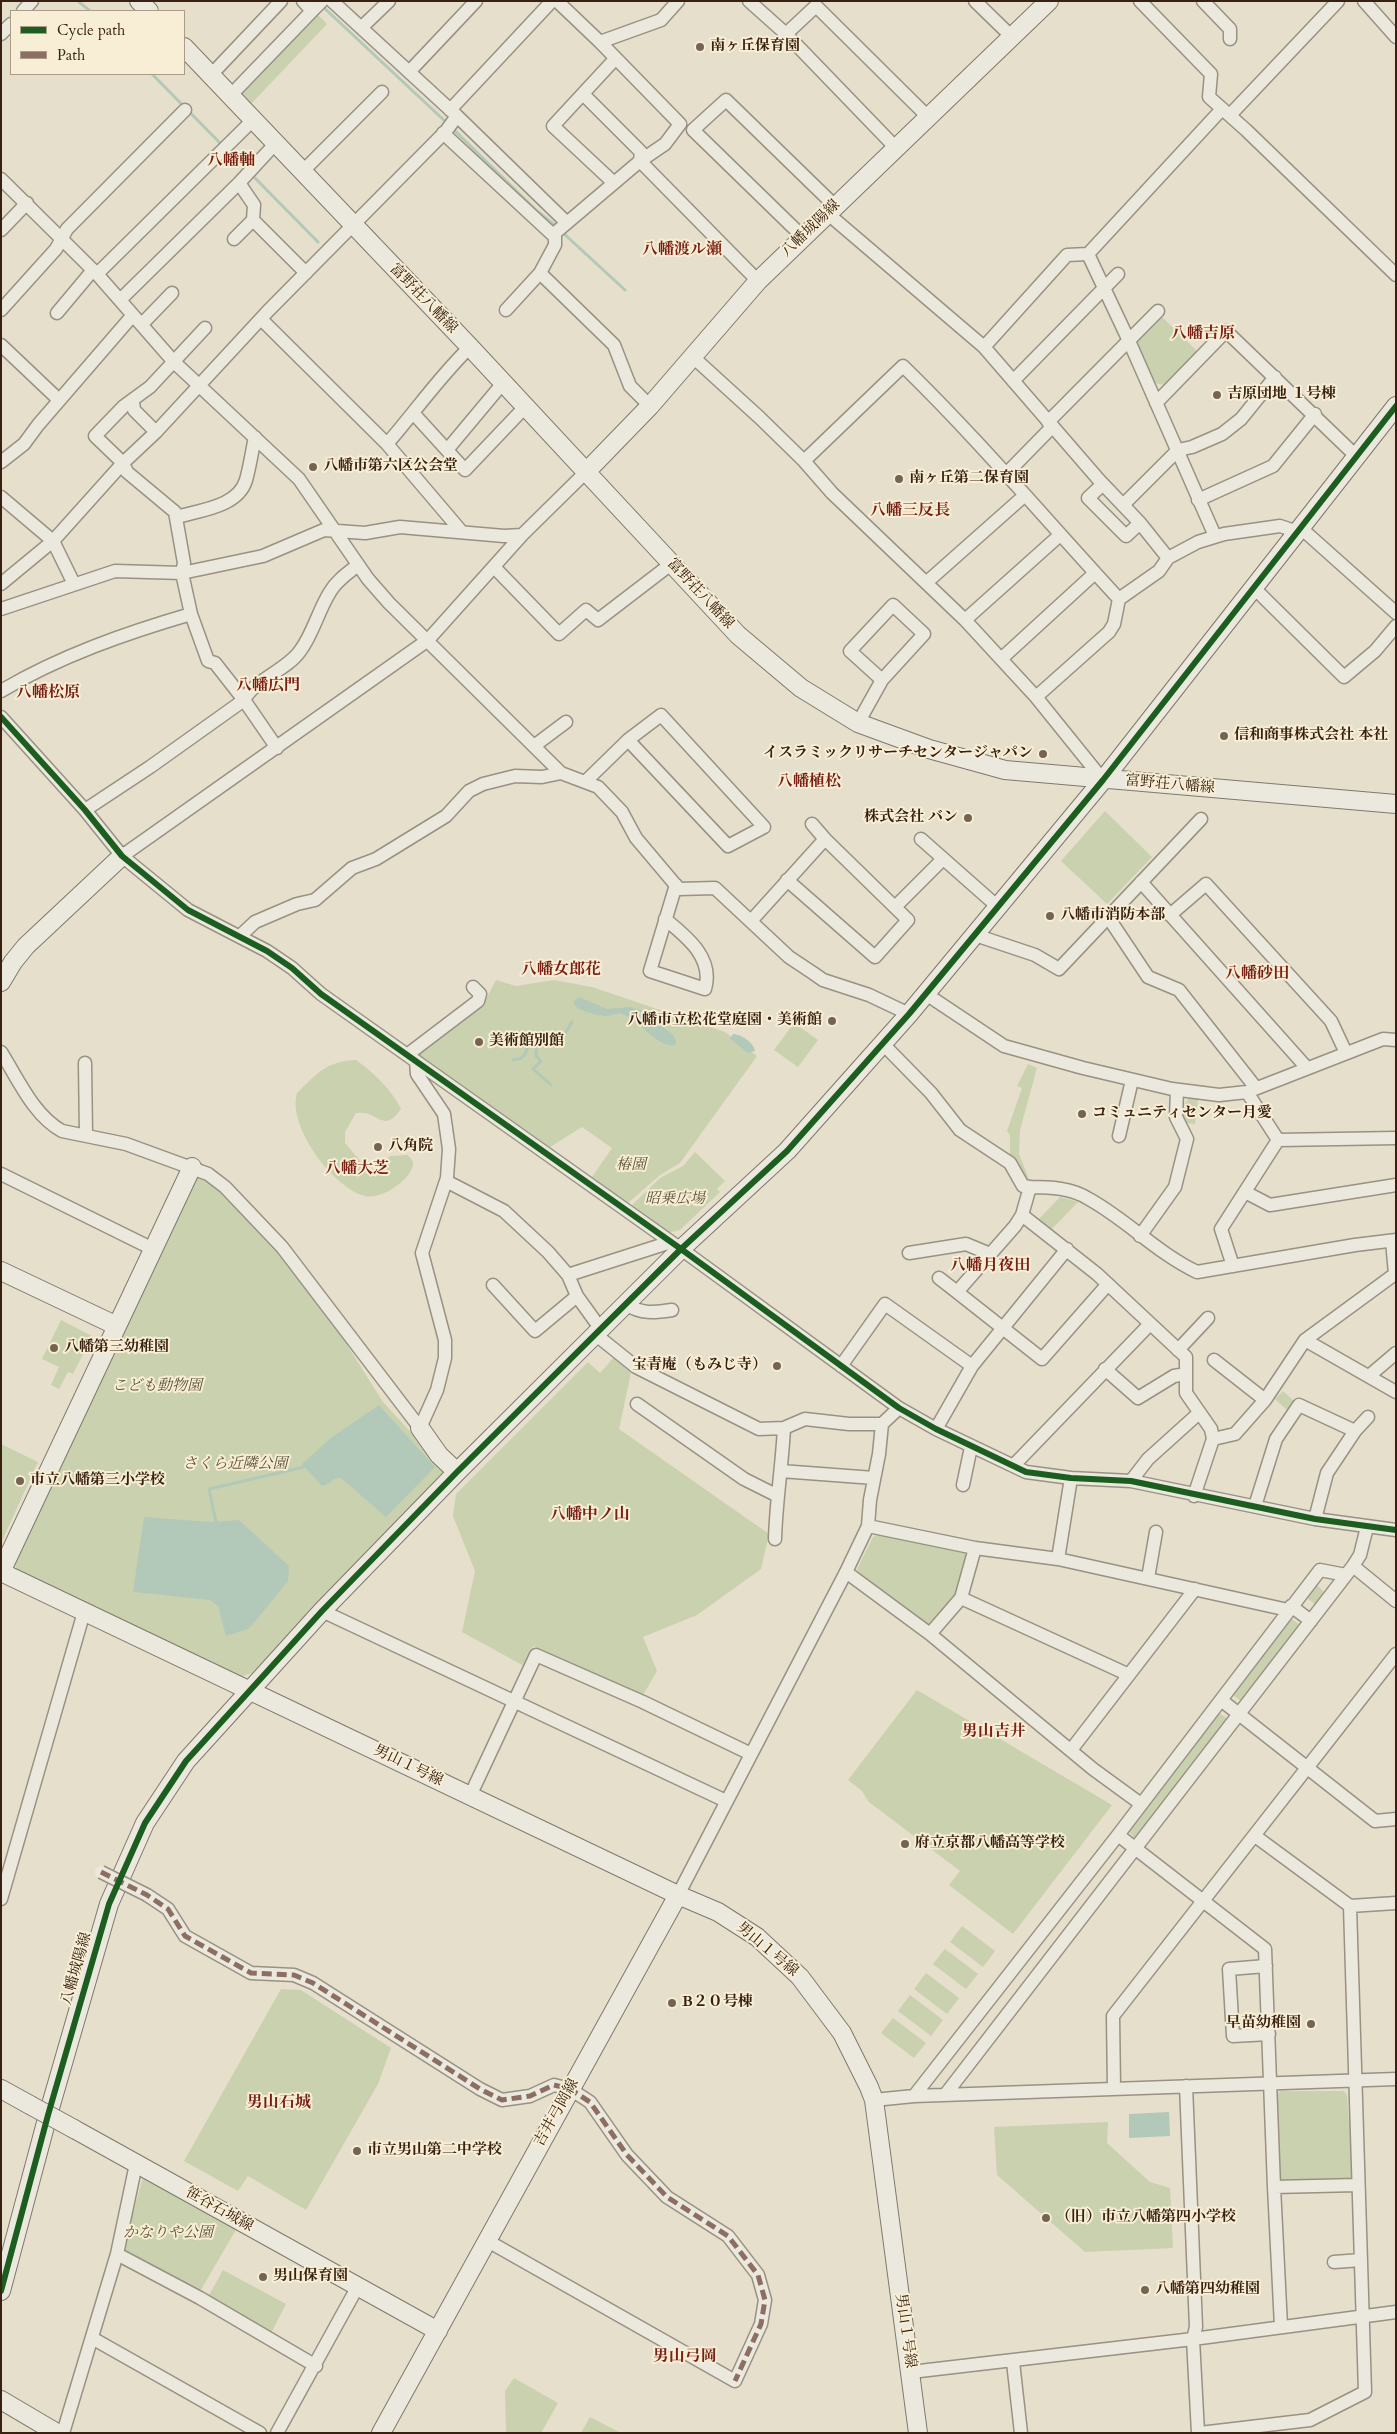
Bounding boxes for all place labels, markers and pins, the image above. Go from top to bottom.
place label: 南ヶ丘保育園 [710,38,800,56]
marker: 南ヶ丘保育園 [694,41,706,53]
place label: 吉原団地 １号棟 [1227,386,1336,404]
marker: 吉原団地 １号棟 [1211,389,1223,401]
place label: 八幡市第六区公会堂 [323,458,458,476]
marker: 八幡市第六区公会堂 [307,461,319,473]
place label: 南ヶ丘第二保育園 [909,470,1029,488]
marker: 南ヶ丘第二保育園 [893,473,905,485]
place label: 信和商事株式会社 本社 [1234,727,1388,745]
marker: 信和商事株式会社 本社 [1218,730,1230,742]
place label: イスラミックリサーチセンタージャパン [763,745,1033,763]
marker: イスラミックリサーチセンタージャパン [1037,748,1049,760]
place label: 株式会社 バン [864,809,958,827]
marker: 株式会社 バン [962,812,974,824]
place label: 八幡市消防本部 [1060,907,1165,925]
marker: 八幡市消防本部 [1044,910,1056,922]
place label: 八幡市立松花堂庭園・美術館 [627,1012,822,1030]
marker: 八幡市立松花堂庭園・美術館 [826,1015,838,1027]
place label: 美術館別館 [489,1033,564,1051]
marker: 美術館別館 [473,1036,485,1048]
place label: コミュニティセンター月愛 [1092,1105,1272,1123]
marker: コミュニティセンター月愛 [1076,1108,1088,1120]
place label: 八角院 [388,1138,433,1156]
marker: 八角院 [372,1141,384,1153]
place label: 八幡第三幼稚園 [64,1339,169,1357]
marker: 八幡第三幼稚園 [48,1342,60,1354]
place label: 宝青庵（もみじ寺） [632,1357,767,1375]
marker: 宝青庵（もみじ寺） [771,1360,783,1372]
place label: 市立八幡第三小学校 [30,1472,165,1490]
marker: 市立八幡第三小学校 [14,1475,26,1487]
place label: 府立京都八幡高等学校 [915,1835,1065,1853]
marker: 府立京都八幡高等学校 [899,1838,911,1850]
place label: B２０号棟 [682,1994,753,2012]
marker: B２０号棟 [666,1997,678,2009]
place label: 早苗幼稚園 [1226,2015,1301,2033]
marker: 早苗幼稚園 [1305,2018,1317,2030]
place label: 市立男山第二中学校 [367,2142,502,2160]
marker: 市立男山第二中学校 [351,2145,363,2157]
place label: （旧）市立八幡第四小学校 [1056,2209,1236,2227]
marker: （旧）市立八幡第四小学校 [1040,2212,1052,2224]
place label: 男山保育園 [273,2268,348,2286]
marker: 男山保育園 [257,2271,269,2283]
place label: 八幡第四幼稚園 [1155,2281,1260,2299]
marker: 八幡第四幼稚園 [1139,2284,1151,2296]

